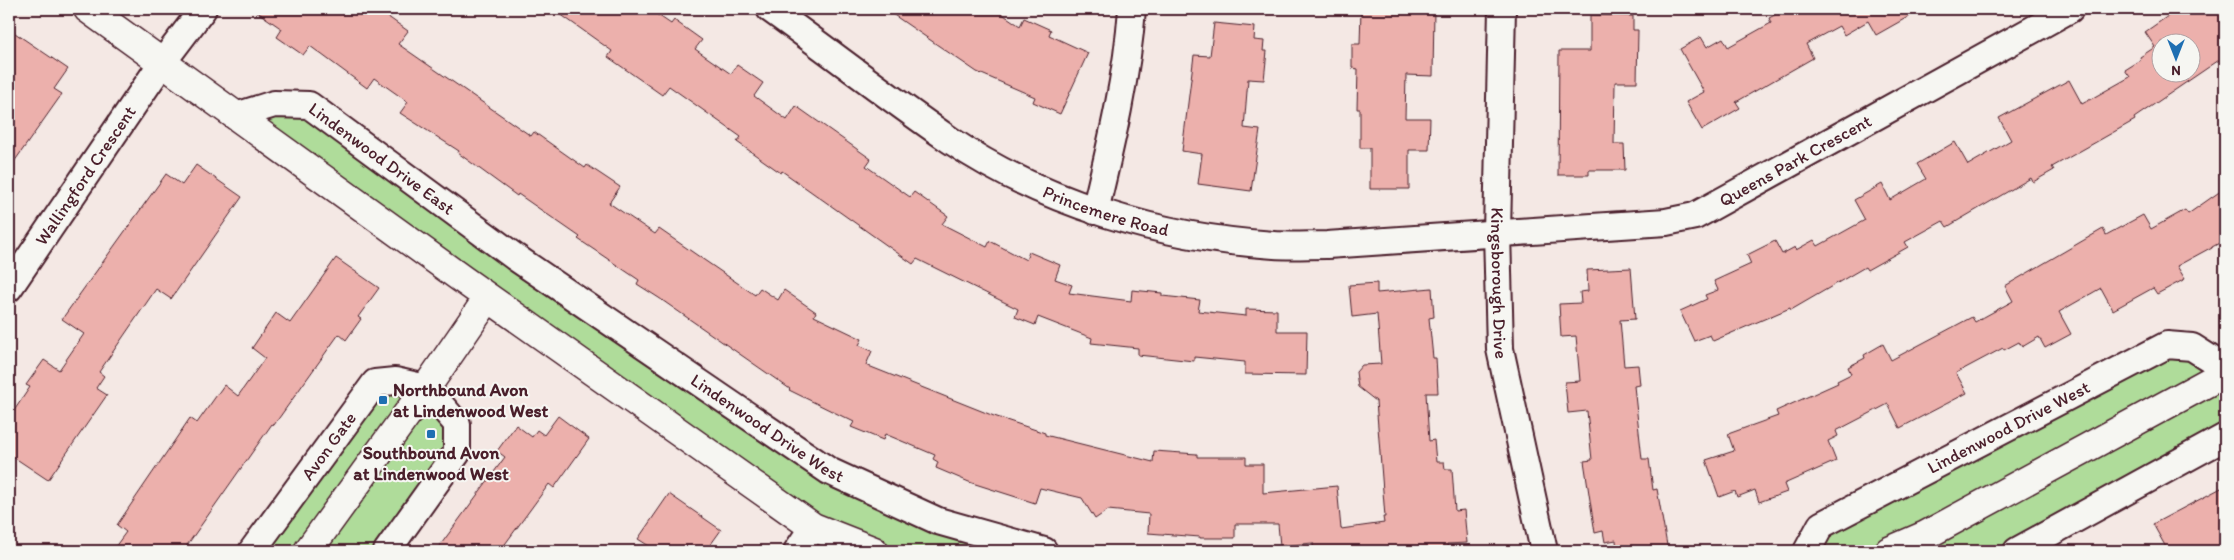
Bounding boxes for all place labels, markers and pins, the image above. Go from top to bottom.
place label: Northbound Avon at Lindenwood West [393,379,549,422]
marker: Northbound Avon at Lindenwood West [377,394,389,406]
marker: Southbound Avon at Lindenwood West [425,428,437,440]
place label: Southbound Avon at Lindenwood West [353,442,509,485]

